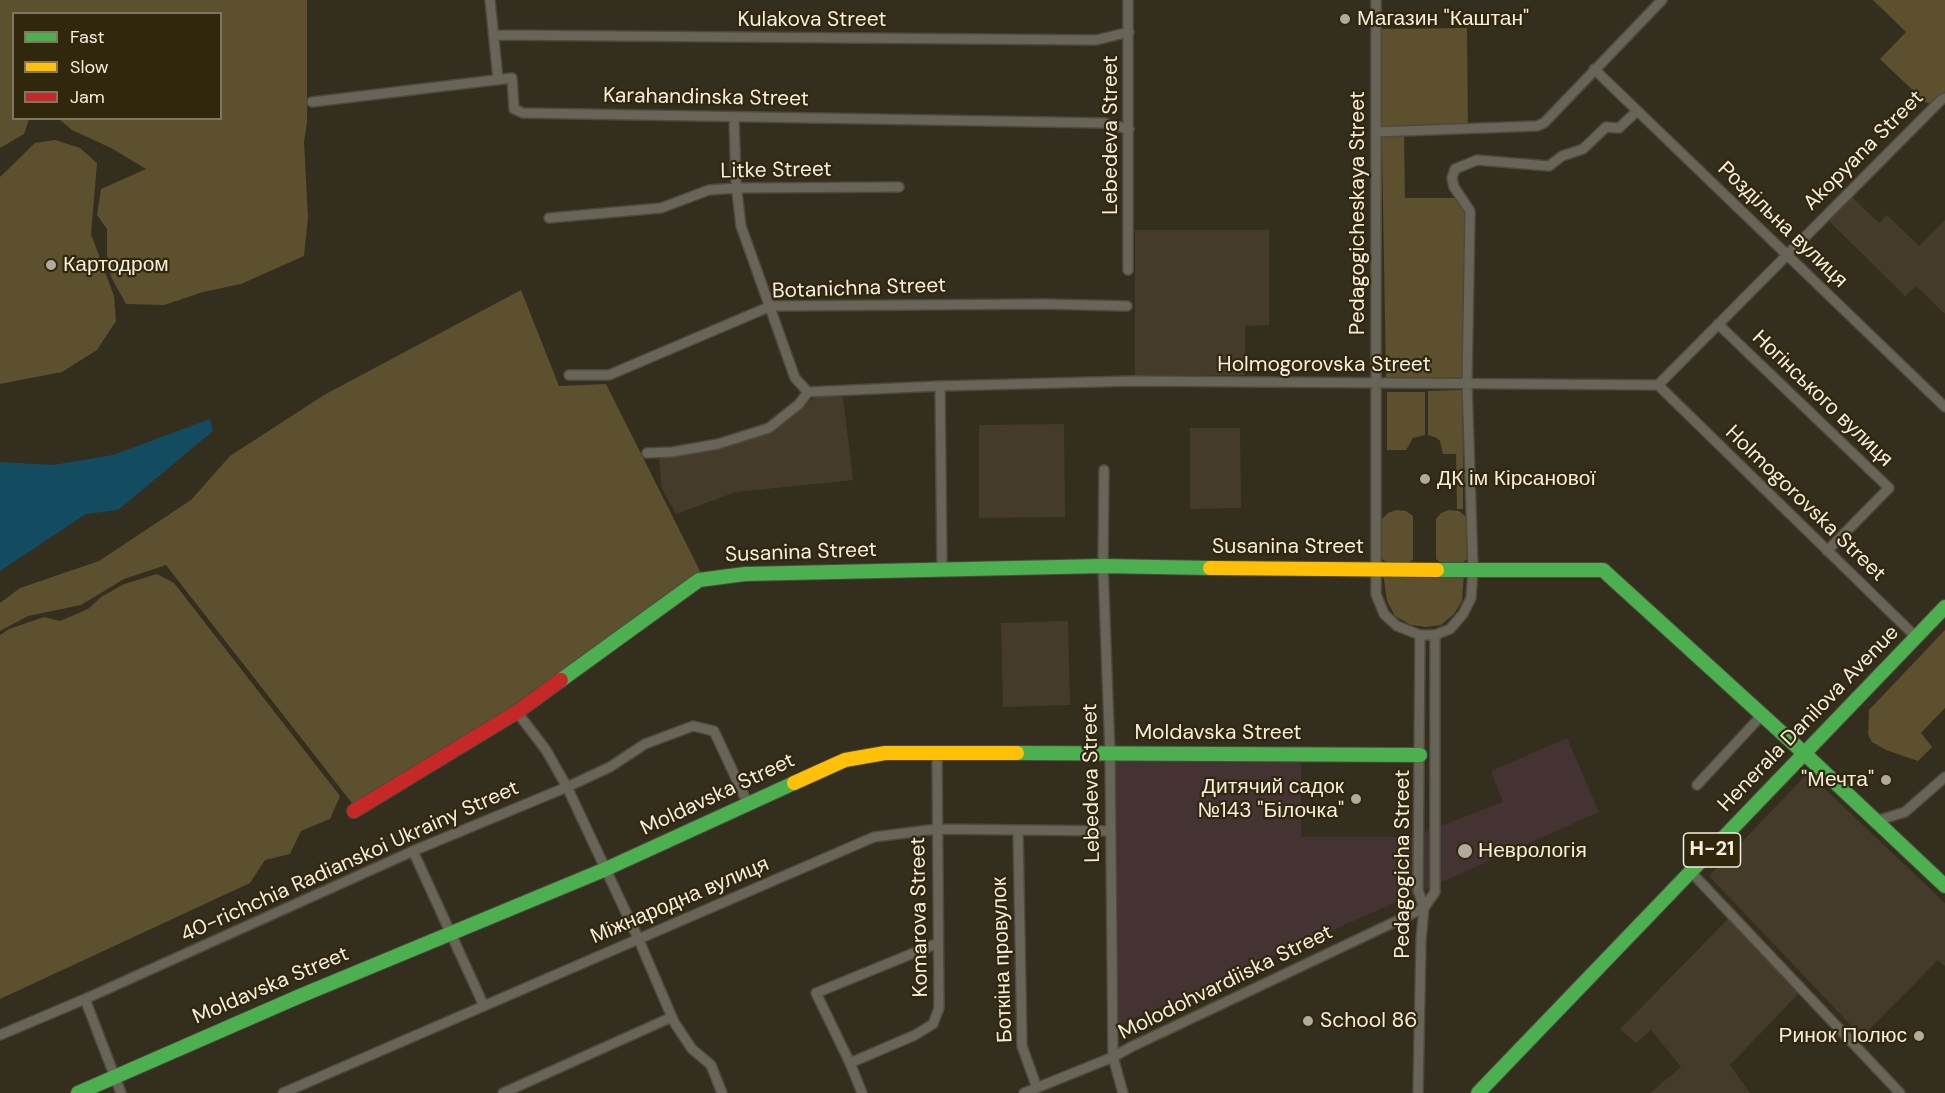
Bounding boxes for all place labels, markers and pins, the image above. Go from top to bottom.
place label: Магазин "Каштан" [1357,6,1529,32]
marker: Магазин "Каштан" [1338,12,1352,26]
place label: Картодром [63,252,169,278]
marker: Картодром [44,258,58,272]
place label: ДК ім Кірсанової [1437,466,1596,492]
marker: ДК ім Кірсанової [1418,472,1432,486]
place label: "Мечта" [1801,767,1874,793]
marker: "Мечта" [1879,773,1893,787]
place label: Дитячий садок №143 "Білочка" [1198,774,1344,824]
marker: Дитячий садок №143 "Білочка" [1349,792,1363,806]
place label: Неврологія [1478,838,1587,864]
marker: Неврологія [1456,842,1474,860]
place label: School 86 [1320,1008,1417,1034]
marker: School 86 [1301,1014,1315,1028]
place label: Ринок Полюс [1778,1023,1907,1049]
marker: Ринок Полюс [1912,1029,1926,1043]

